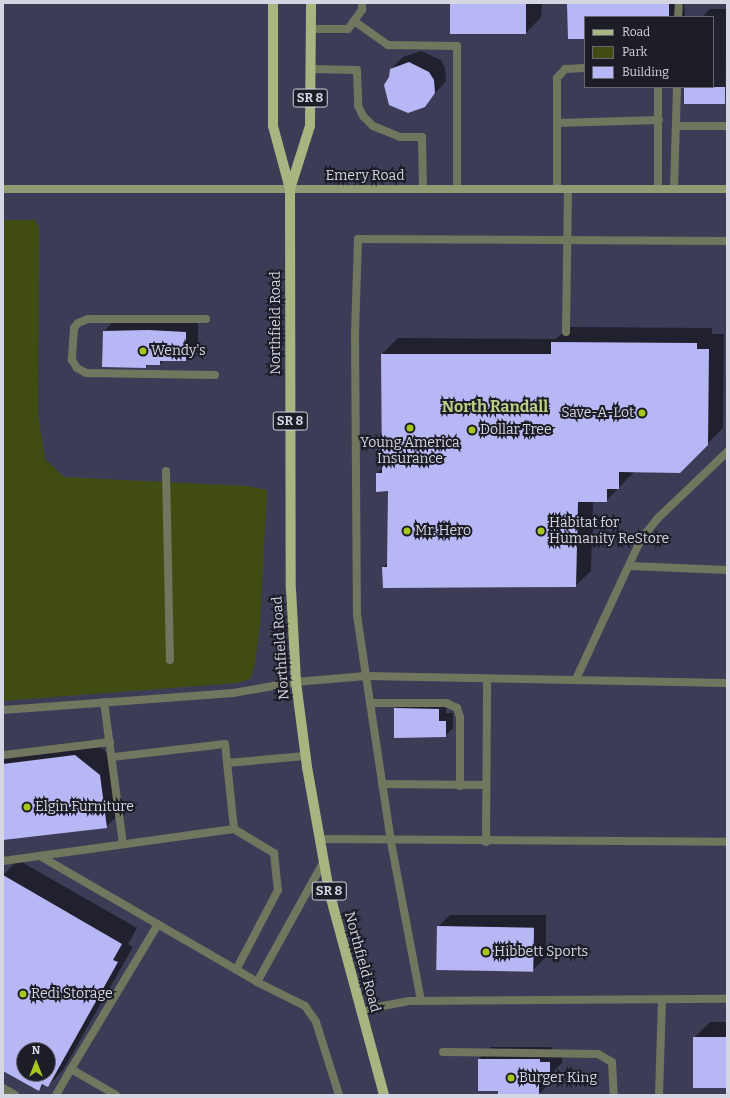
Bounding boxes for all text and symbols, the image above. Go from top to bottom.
legend [584,16,714,88]
text: Road [622,25,650,39]
text: Park [622,45,647,59]
text: Building [622,65,669,79]
road number: SR 8 [292,87,328,109]
street label: Emery Road [325,168,405,184]
street label: Northfield Road [268,271,284,375]
place label: Wendy's [151,343,206,359]
marker: Wendy's [138,346,148,356]
district label: North Randall [442,397,548,417]
place label: Save-A-Lot [561,405,634,421]
marker: Save-A-Lot [637,408,647,418]
road number: SR 8 [272,410,308,432]
place label: Dollar Tree [480,422,552,438]
marker: Young America Insurance [405,423,415,433]
marker: Dollar Tree [467,425,477,435]
place label: Young America Insurance [360,435,460,468]
place label: Habitat for Humanity ReStore [549,515,669,548]
place label: Mr. Hero [415,523,471,539]
marker: Mr. Hero [402,526,412,536]
marker: Habitat for Humanity ReStore [536,526,546,536]
street label: Northfield Road [269,596,293,700]
place label: Elgin Furniture [35,799,134,815]
marker: Elgin Furniture [22,802,32,812]
road number: SR 8 [311,880,347,902]
street label: Northfield Road [340,910,384,1014]
place label: Hibbett Sports [494,944,588,960]
marker: Hibbett Sports [481,947,491,957]
place label: Redi Storage [31,986,113,1002]
marker: Redi Storage [18,989,28,999]
north arrow [16,1042,56,1082]
text: N [32,1044,40,1057]
place label: Burger King [519,1070,597,1086]
marker: Burger King [506,1073,516,1083]

